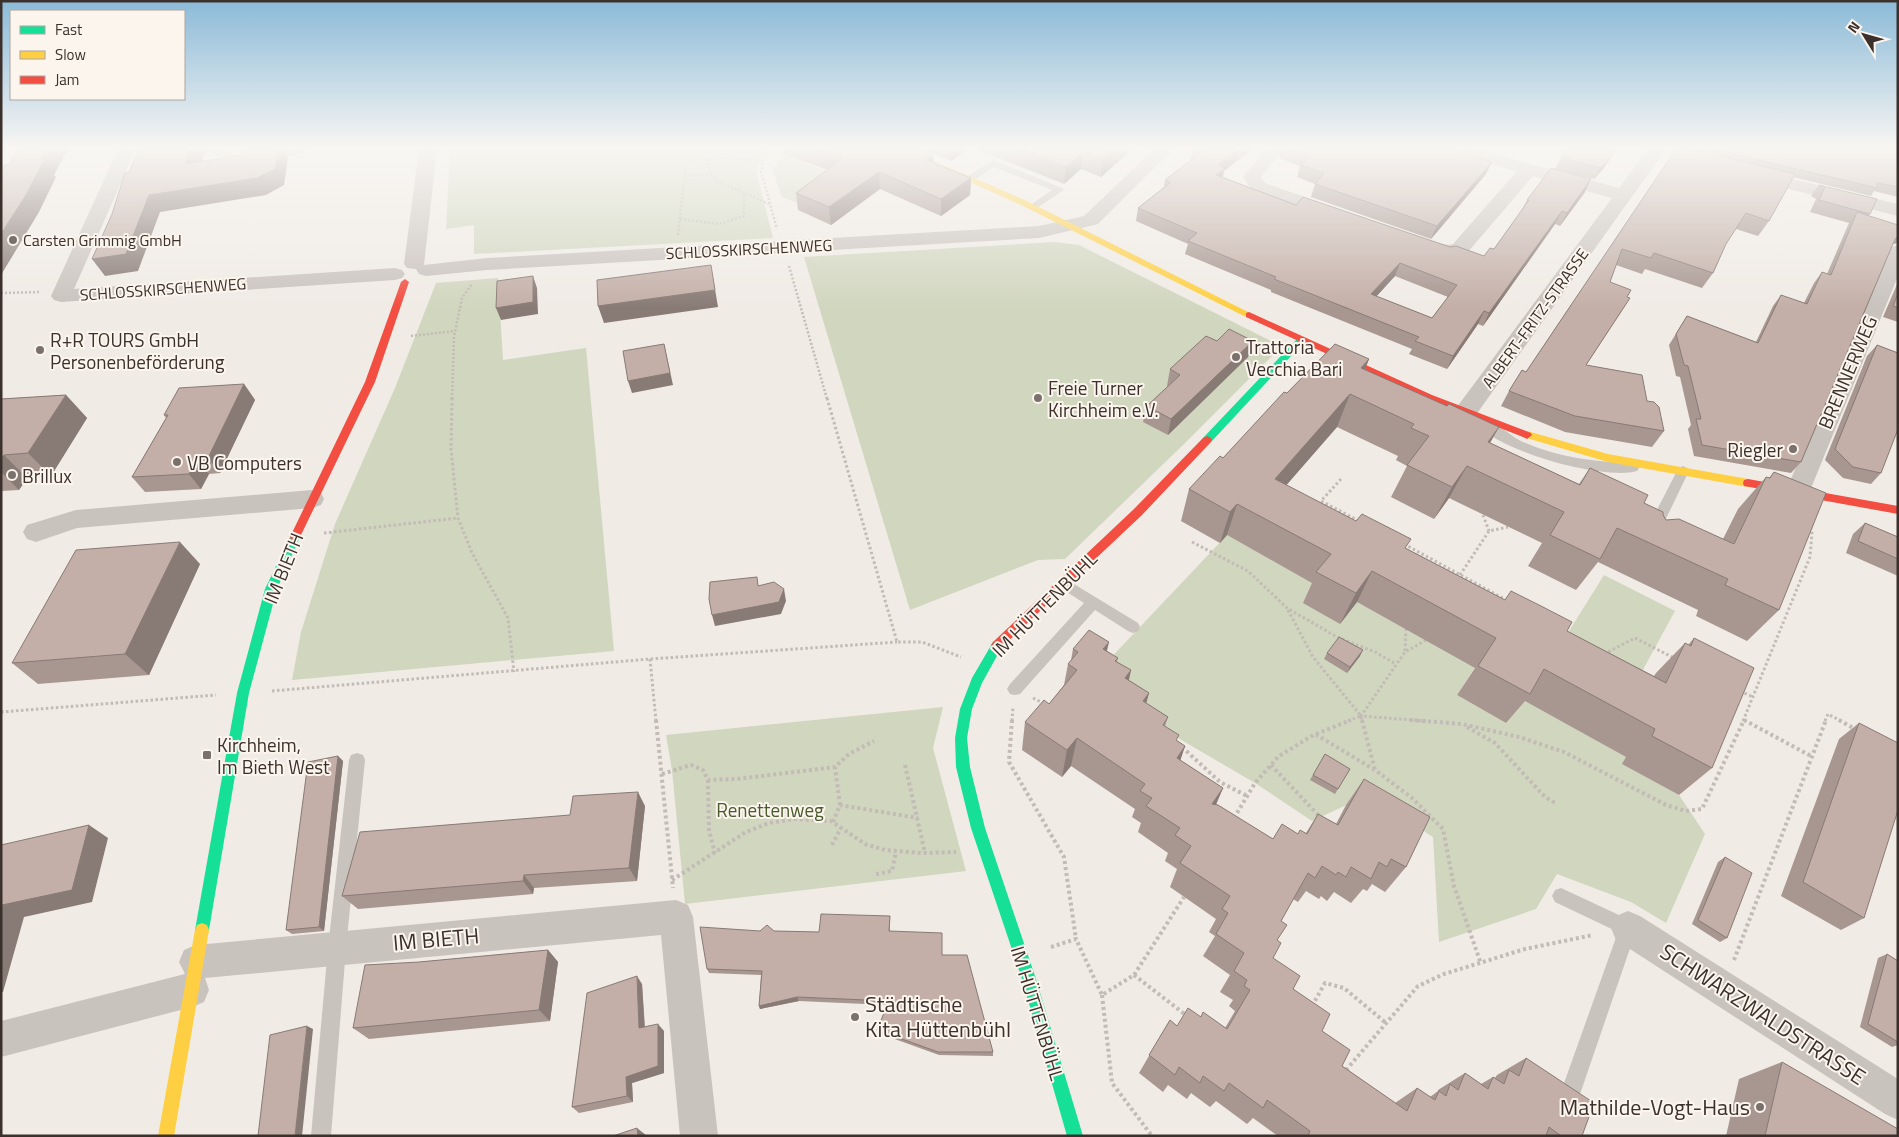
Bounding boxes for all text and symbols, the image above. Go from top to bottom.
legend [10,10,185,100]
north arrow [1839,10,1889,60]
text: N [1842,17,1865,37]
text: Fast [55,18,83,41]
text: Slow [55,43,86,66]
text: Jam [55,68,79,91]
place label: Carsten Grimmig GmbH [23,228,182,252]
street label: SCHLOSSKIRSCHENWEG [665,233,833,265]
marker: Carsten Grimmig GmbH [7,234,19,246]
street label: ALBERT-FRITZ-STRASSE [1476,243,1594,393]
street label: SCHLOSSKIRSCHENWEG [79,271,247,307]
street label: BRENNERWEG [1810,311,1884,433]
place label: R+R TOURS GmbH Personenbeförderung [50,325,225,376]
place label: Trattoria Vecchia Bari [1246,332,1343,383]
marker: R+R TOURS GmbH Personenbeförderung [34,344,46,356]
marker: Trattoria Vecchia Bari [1230,351,1242,363]
place label: Freie Turner Kirchheim e.V. [1048,373,1159,424]
marker: Freie Turner Kirchheim e.V. [1032,392,1044,404]
place label: Riegler [1727,435,1783,464]
marker: Riegler [1787,443,1799,455]
place label: VB Computers [187,448,302,477]
marker: VB Computers [171,456,183,468]
place label: Brillux [22,461,72,490]
marker: Brillux [6,469,18,481]
street label: IM BIETH [256,528,310,608]
street label: IM HÜTTENBÜHL [985,545,1103,663]
place label: Kirchheim, Im Bieth West [217,730,330,781]
marker: Kirchheim, Im Bieth West [201,749,213,761]
park label: Renettenweg [716,795,824,824]
street label: IM BIETH [392,918,480,960]
street label: SCHWARZWALDSTRASSE [1654,935,1872,1093]
street label: IM HÜTTENBÜHL [1004,942,1072,1084]
place label: Städtische Kita Hüttenbühl [865,987,1011,1046]
marker: Städtische Kita Hüttenbühl [849,1011,861,1023]
place label: Mathilde-Vogt-Haus [1560,1090,1750,1124]
marker: Mathilde-Vogt-Haus [1754,1101,1766,1113]

